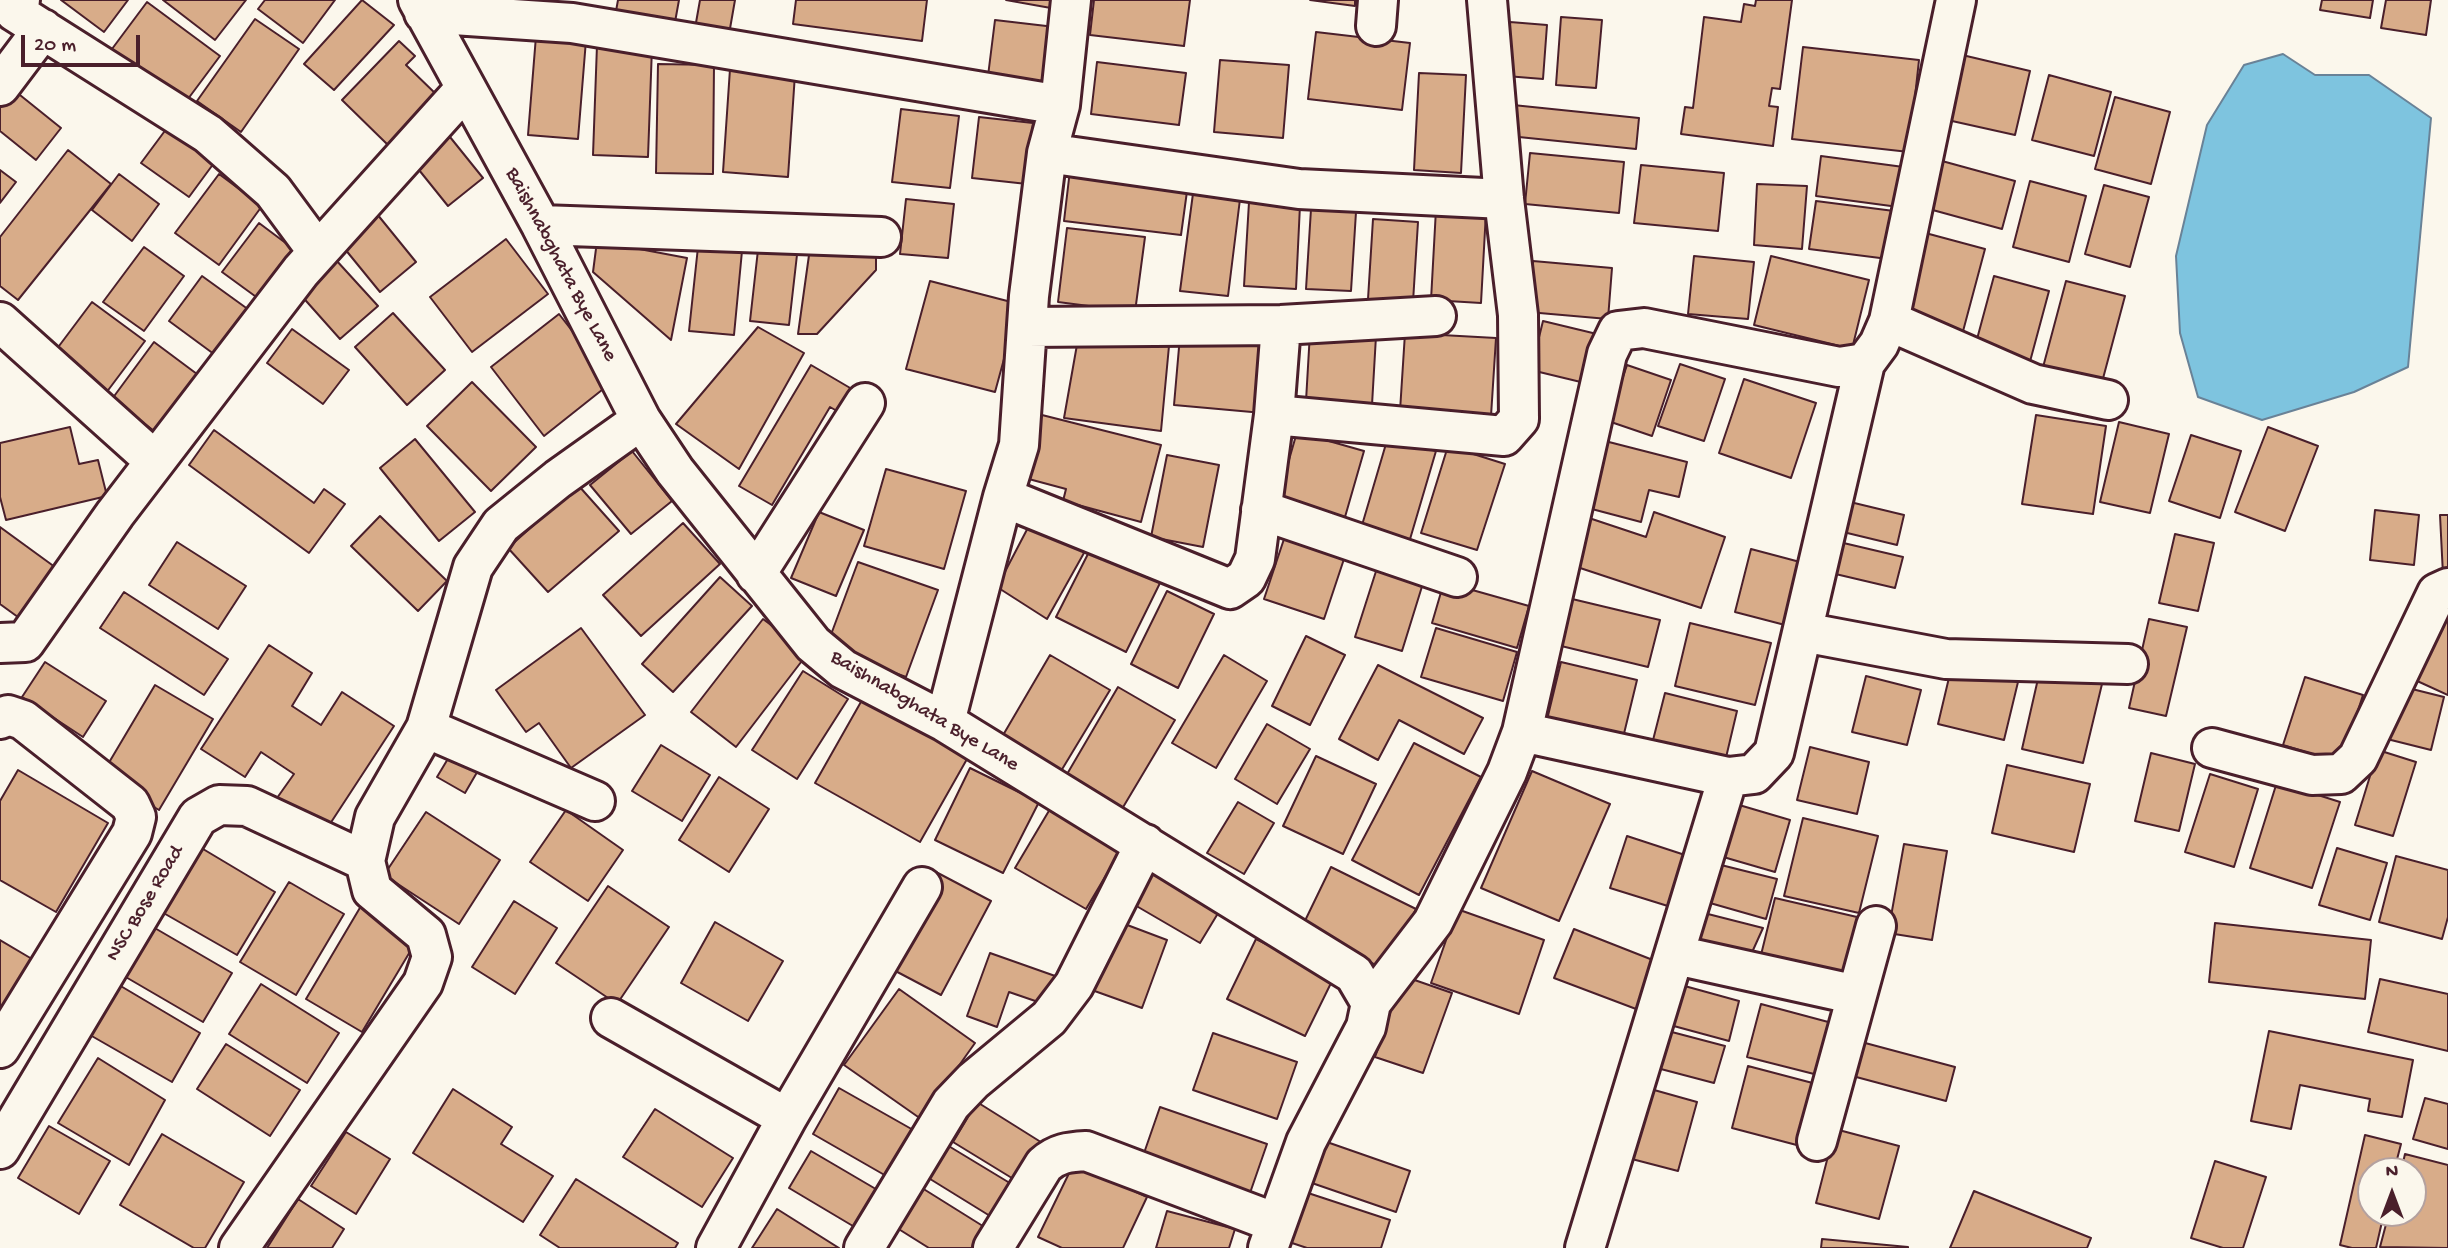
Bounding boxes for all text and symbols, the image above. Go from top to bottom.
scale bar [24,21,144,65]
text: 20 m [34,34,76,59]
street label: Baishnabghata Bye Lane [498,164,622,366]
street label: Baishnabghata Bye Lane [825,646,1023,778]
street label: NSC Bose Road [102,841,190,967]
north arrow [2357,1157,2427,1227]
text: N [2386,1161,2398,1184]

